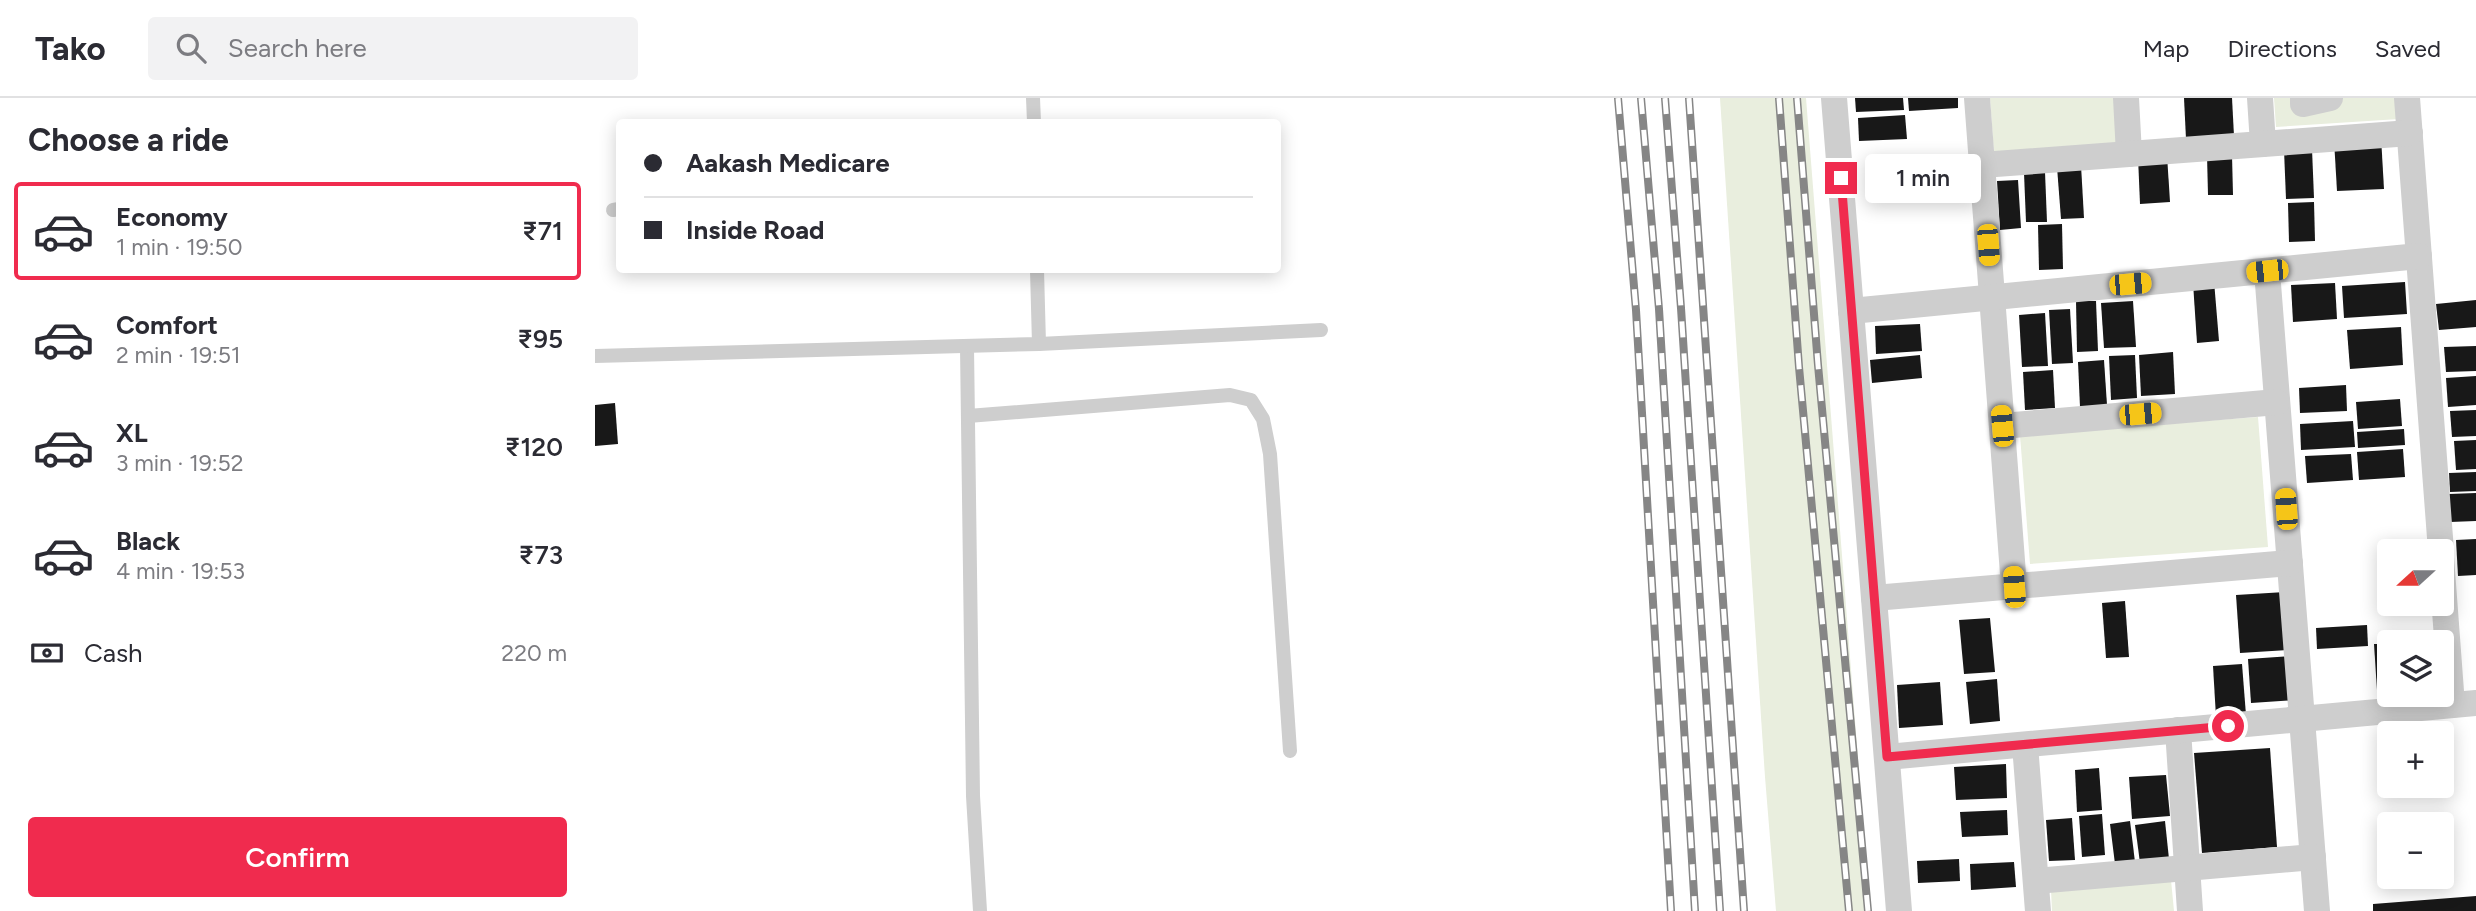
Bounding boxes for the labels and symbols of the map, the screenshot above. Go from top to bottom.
callout: 1 min [1865,154,1981,202]
route end [1825,162,1857,194]
car [1977,223,2000,267]
car [2246,258,2289,284]
car [2109,272,2152,296]
car [2119,402,2162,426]
car [1990,404,2015,448]
car [2275,487,2298,531]
north arrow [2377,539,2453,616]
car [2003,565,2026,609]
route start [2212,710,2244,742]

